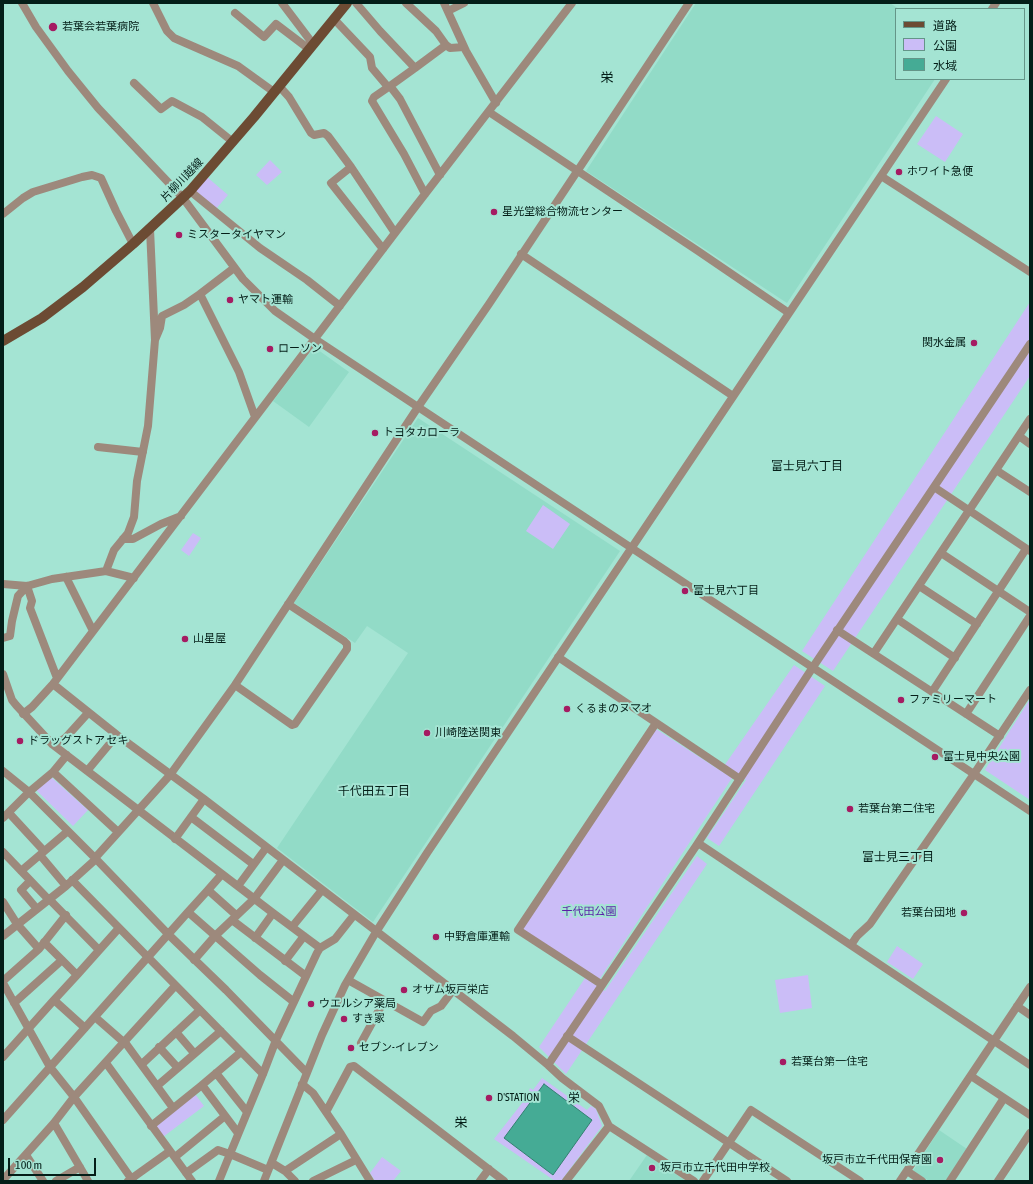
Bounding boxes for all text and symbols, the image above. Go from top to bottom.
legend [895,8,1025,80]
text: 道路 [933,19,957,33]
place label: 若葉会若葉病院 [62,20,139,34]
marker: 若葉会若葉病院 [47,21,59,33]
text: 公園 [933,39,957,53]
text: 水域 [933,59,957,73]
district label: 栄 [601,70,613,86]
street label: 片柳川越線 [158,156,206,204]
place label: ホワイト急便 [907,165,973,179]
marker: ホワイト急便 [894,167,904,177]
place label: 星光堂総合物流センター [502,205,623,219]
marker: 星光堂総合物流センター [489,207,499,217]
place label: ミスタータイヤマン [187,228,286,242]
marker: ミスタータイヤマン [174,230,184,240]
place label: ヤマト運輸 [238,293,293,307]
marker: ヤマト運輸 [225,295,235,305]
place label: 関水金属 [922,336,966,350]
marker: 関水金属 [969,338,979,348]
place label: ローソン [278,342,322,356]
marker: ローソン [265,344,275,354]
place label: トヨタカローラ [383,426,460,440]
marker: トヨタカローラ [370,428,380,438]
district label: 富士見六丁目 [771,459,843,473]
place label: 富士見六丁目 [693,584,759,598]
marker: 富士見六丁目 [680,586,690,596]
place label: 山星屋 [193,632,226,646]
marker: 山星屋 [180,634,190,644]
place label: ファミリーマート [909,693,997,707]
marker: ファミリーマート [896,695,906,705]
place label: くるまのヌマオ [575,702,652,716]
marker: くるまのヌマオ [562,704,572,714]
place label: 川崎陸送関東 [435,726,501,740]
marker: 川崎陸送関東 [422,728,432,738]
place label: ドラッグストア セキ [28,734,129,748]
marker: ドラッグストア セキ [15,736,25,746]
place label: 富士見中央公園 [943,750,1020,764]
marker: 富士見中央公園 [930,752,940,762]
district label: 千代田五丁目 [338,784,410,798]
place label: 若葉台第二住宅 [858,802,935,816]
marker: 若葉台第二住宅 [845,804,855,814]
district label: 富士見三丁目 [862,850,934,864]
park label: 千代田公園 [562,905,616,919]
place label: 若葉台団地 [901,906,956,920]
marker: 若葉台団地 [959,908,969,918]
place label: 中野倉庫運輸 [444,930,510,944]
marker: 中野倉庫運輸 [431,932,441,942]
place label: オザム坂戸栄店 [412,983,489,997]
marker: オザム坂戸栄店 [399,985,409,995]
place label: ウエルシア薬局 [319,997,396,1011]
marker: ウエルシア薬局 [306,999,316,1009]
place label: すき家 [352,1012,385,1026]
marker: すき家 [339,1014,349,1024]
place label: セブン-イレブン [359,1041,439,1055]
marker: セブン-イレブン [346,1043,356,1053]
place label: 若葉台第一住宅 [791,1055,868,1069]
marker: 若葉台第一住宅 [778,1057,788,1067]
place label: D'STATION [497,1091,539,1105]
district label: 栄 [568,1091,580,1105]
marker: D'STATION [484,1093,494,1103]
district label: 栄 [455,1115,467,1131]
scale bar [10,1150,98,1176]
place label: 坂戸市立千代田保育園 [822,1153,932,1167]
marker: 坂戸市立千代田保育園 [935,1155,945,1165]
text: 100 m [15,1158,42,1172]
place label: 坂戸市立千代田中学校 [660,1161,770,1175]
marker: 坂戸市立千代田中学校 [647,1163,657,1173]

